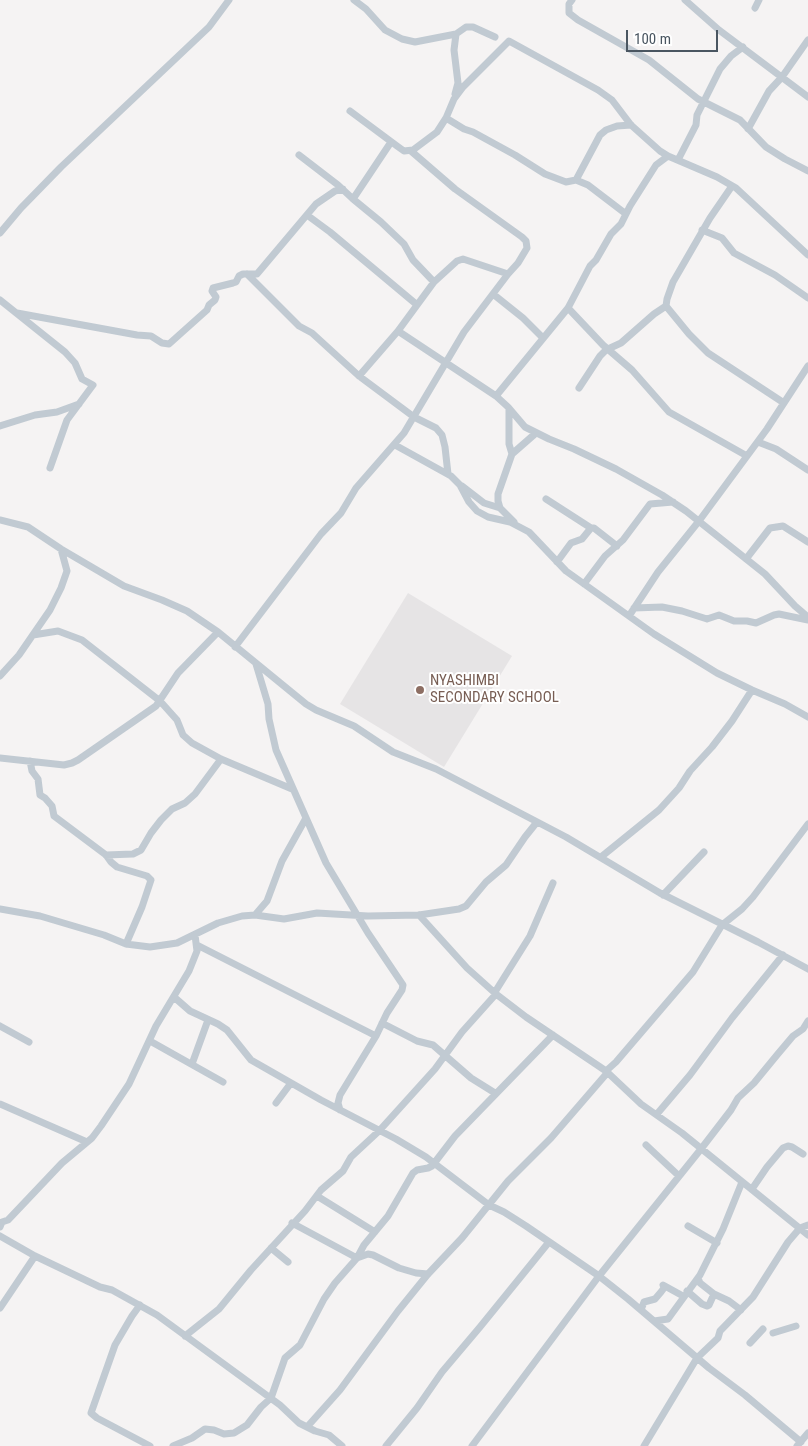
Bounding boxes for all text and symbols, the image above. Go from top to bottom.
scale bar [628,20,720,52]
text: 100 m [634,30,671,48]
place label: NYASHIMBI SECONDARY SCHOOL [430,672,559,707]
marker: NYASHIMBI SECONDARY SCHOOL [414,684,426,696]

